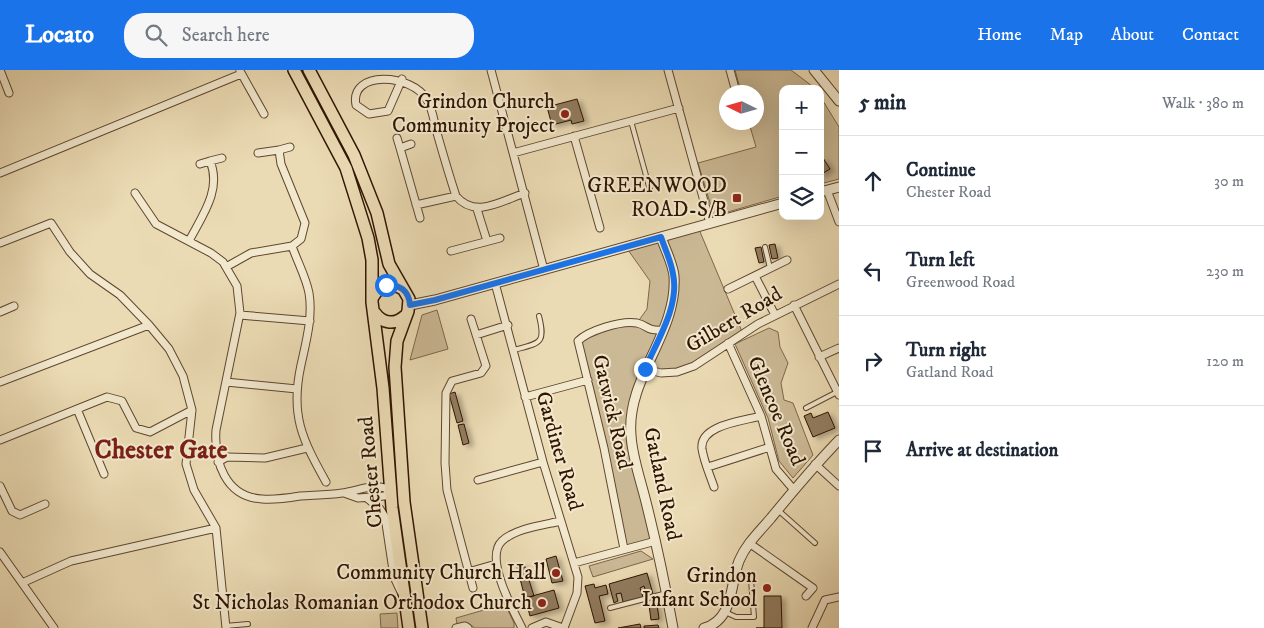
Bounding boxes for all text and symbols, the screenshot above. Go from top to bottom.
search box [124,13,474,58]
text: Locato [25,20,94,50]
icon: search [142,21,170,49]
text: Search here [182,24,270,47]
text: Home [977,24,1022,46]
text: Map [1050,24,1083,46]
text: About [1111,24,1154,46]
text: Contact [1182,24,1239,46]
north arrow [719,85,764,130]
map controls [779,85,824,220]
button: + [779,85,824,130]
place label: Grindon Church Community Project [392,89,555,139]
text: 5 min [859,90,906,116]
text: Walk · 380 m [1162,93,1244,113]
marker: Grindon Church Community Project [559,108,571,120]
button: − [779,130,824,175]
text: Continue [906,159,976,182]
icon: ahead [859,167,887,195]
text: 30 m [1214,171,1244,191]
place label: GREENWOOD ROAD-S/B [587,173,727,223]
button: layers [779,175,824,220]
text: Chester Road [906,182,991,202]
marker: GREENWOOD ROAD-S/B [731,192,743,204]
text: Turn left [906,249,975,272]
icon: left [859,257,887,285]
text: 230 m [1206,261,1244,281]
text: Greenwood Road [906,272,1015,292]
route start [375,274,398,297]
street label: Gilbert Road [681,281,787,359]
text: Turn right [906,339,986,362]
icon: right [859,347,887,375]
text: 120 m [1206,351,1244,371]
street label: Gatwick Road [586,352,638,472]
street label: Glencoe Road [741,352,811,470]
route end [634,358,657,381]
text: Gatland Road [906,362,994,382]
street label: Gardiner Road [530,388,589,514]
street label: Chester Road [353,415,389,529]
street label: Gatland Road [637,425,687,543]
district label: Chester Gate [95,434,228,467]
icon: arrive [859,437,887,465]
text: Arrive at destination [906,439,1058,462]
place label: Community Church Hall [336,560,547,586]
place label: Grindon Infant School [642,563,758,613]
marker: Community Church Hall [550,567,562,579]
marker: Grindon Infant School [761,582,773,594]
place label: St Nicholas Romanian Orthodox Church [192,590,532,616]
marker: St Nicholas Romanian Orthodox Church [536,597,548,609]

